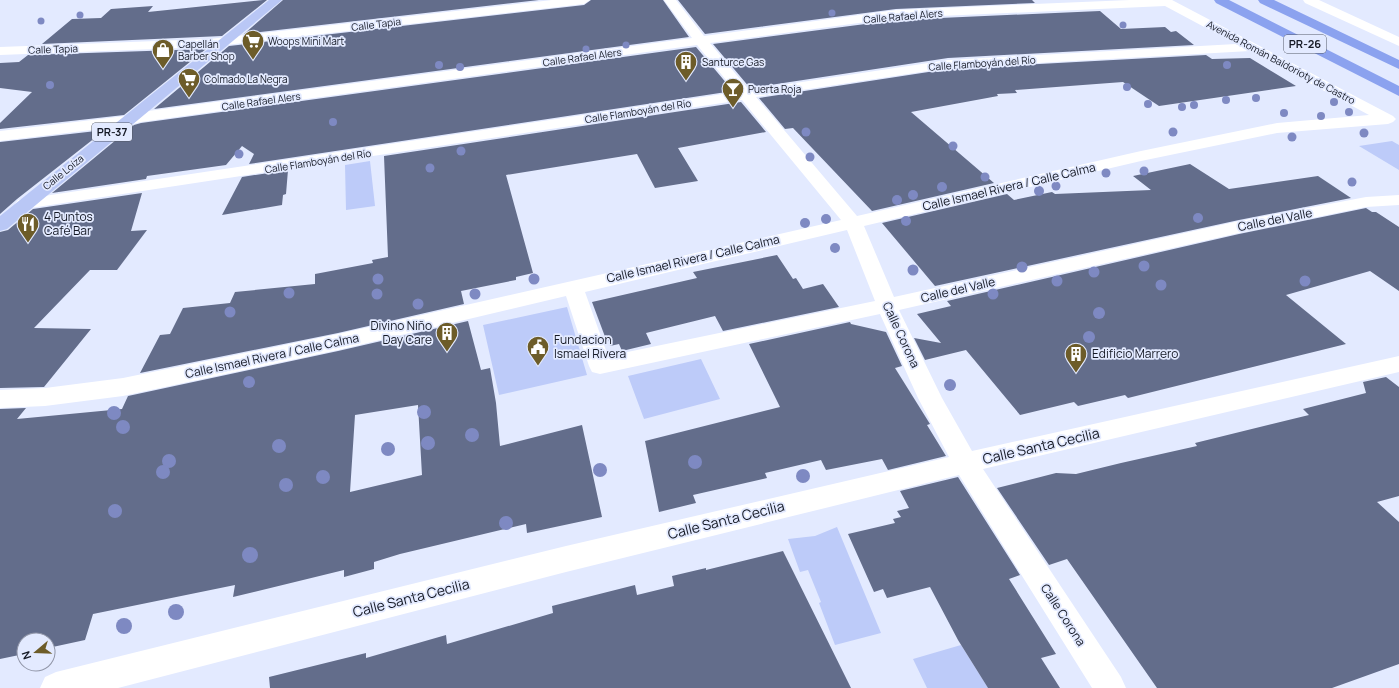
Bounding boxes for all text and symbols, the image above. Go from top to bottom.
street label: Calle Rafael Alers [863,6,943,26]
street label: Calle Tapia [350,14,402,34]
street label: Avenida Román Baldorioty de Castro [1204,17,1358,107]
supermarket icon: Woops Mini Mart [240,28,266,61]
place label: Woops Mini Mart [268,34,344,48]
road number: PR-26 [1284,35,1326,53]
shop icon: Capellán Barber Shop [150,37,176,70]
place label: Capellán Barber Shop [178,37,235,63]
street label: Calle Tapia [28,41,78,57]
street label: Calle Rafael Alers [542,45,622,69]
building icon: Santurce Gas [673,49,699,82]
street label: Calle Flamboyán del Río [928,52,1036,74]
place label: Santurce Gas [702,55,764,69]
supermarket icon: Colmado La Negra [176,66,202,99]
place label: Colmado La Negra [204,72,288,86]
bar icon: Puerta Roja [720,76,746,109]
place label: Puerta Roja [748,82,801,96]
street label: Calle Rafael Alers [221,89,301,113]
street label: Calle Flamboyán del Río [584,96,692,126]
road number: PR-37 [92,123,132,141]
street label: Calle Flamboyán del Río [264,146,372,176]
street label: Calle Loíza [40,151,86,193]
street label: Calle Ismael Rivera / Calle Calma [921,158,1097,215]
street label: Calle del Valle [1236,204,1314,235]
place label: 4 Puntos Café Bar [44,208,93,239]
restaurant icon: 4 Puntos Café Bar [15,211,41,244]
street label: Calle Ismael Rivera / Calle Calma [605,230,781,287]
street label: Calle del Valle [919,273,997,306]
street label: Calle Corona [879,299,924,371]
place label: Divino Niño Day Care [370,317,432,348]
building icon: Divino Niño Day Care [434,320,460,353]
street label: Calle Ismael Rivera / Calle Calma [184,329,360,382]
place label: Fundacion Ismael Rivera [554,331,626,362]
public building icon: Fundacion Ismael Rivera [525,334,551,367]
building icon: Edificio Marrero [1063,341,1089,374]
place label: Edificio Marrero [1092,345,1178,362]
street label: Calle Santa Cecilia [981,423,1101,468]
street label: Calle Santa Cecilia [666,496,786,543]
street label: Calle Santa Cecilia [351,574,471,621]
street label: Calle Corona [1037,580,1090,649]
north arrow [16,632,56,672]
text: N [18,649,34,662]

